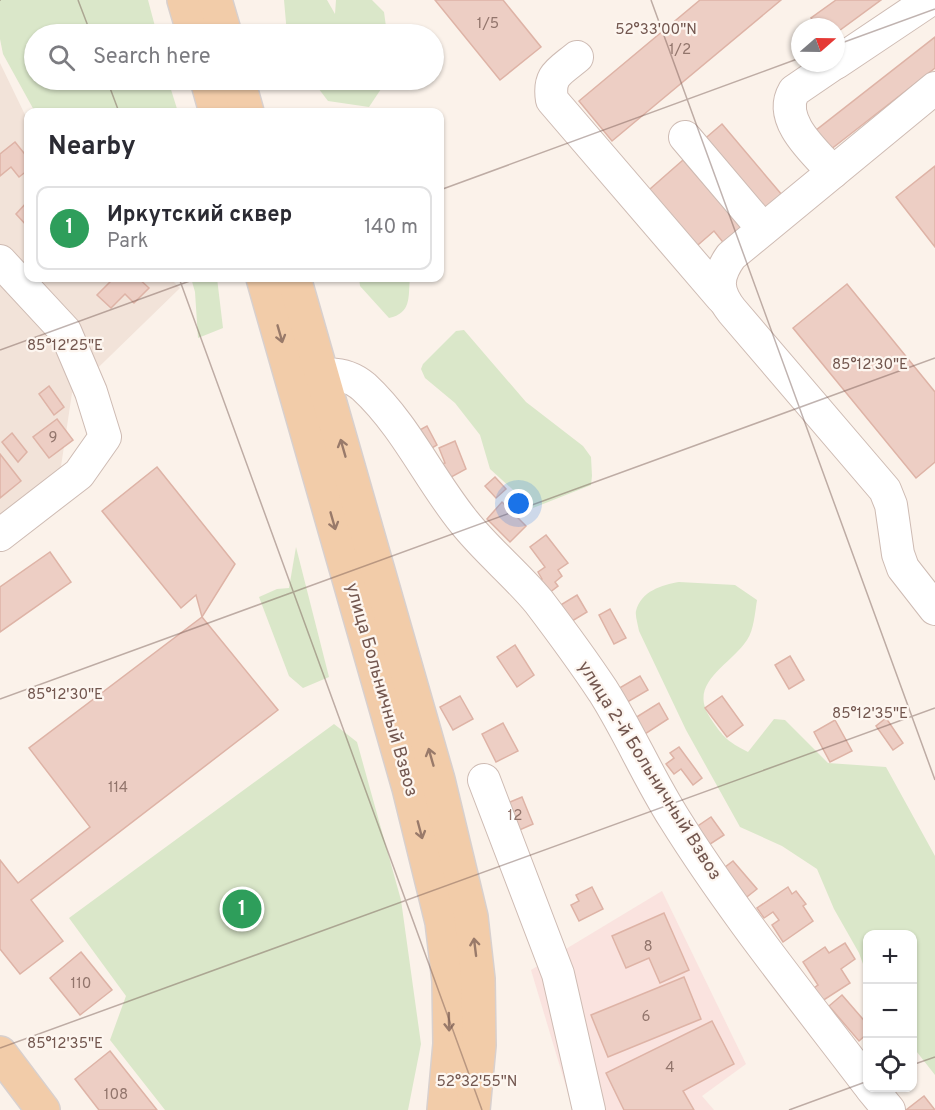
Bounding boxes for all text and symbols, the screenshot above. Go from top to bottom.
house number: 1/5 [477,15,499,34]
north arrow [791,18,845,72]
text: 52°33'00"N [615,21,697,40]
search box [24,24,444,90]
icon: search [45,41,78,74]
house number: 1/2 [669,41,691,60]
text: Search here [93,44,211,71]
text: Nearby [48,131,136,164]
text: Иркутский сквер [107,202,292,229]
text: 1 [66,215,74,241]
text: 140 m [364,215,418,241]
text: Park [107,229,148,255]
one-way arrow [274,324,286,343]
text: 85°12'25"E [27,337,103,356]
text: 85°12'30"E [832,356,908,375]
house number: 9 [49,429,57,448]
one-way arrow [337,439,348,458]
your location [504,489,533,518]
one-way arrow [328,511,339,530]
street label: улица Больничный Взвоз [339,580,423,800]
street label: улица 2-й Больничный Взвоз [572,657,726,885]
text: 85°12'30"E [27,686,103,705]
text: 85°12'35"E [832,705,908,724]
one-way arrow [425,748,436,767]
house number: 114 [108,779,128,798]
house number: 12 [508,807,522,826]
one-way arrow [415,820,427,839]
pin: 1 [222,886,262,932]
map controls [863,930,917,1092]
button: + [863,930,917,984]
one-way arrow [469,938,480,957]
house number: 8 [643,938,653,957]
house number: 110 [71,975,91,994]
button: − [863,984,917,1038]
house number: 6 [642,1008,651,1027]
one-way arrow [443,1012,455,1032]
text: 85°12'35"E [27,1035,103,1054]
button: locate [863,1038,917,1092]
house number: 4 [665,1059,675,1078]
text: 52°32'55"N [437,1073,517,1092]
house number: 108 [104,1086,128,1105]

